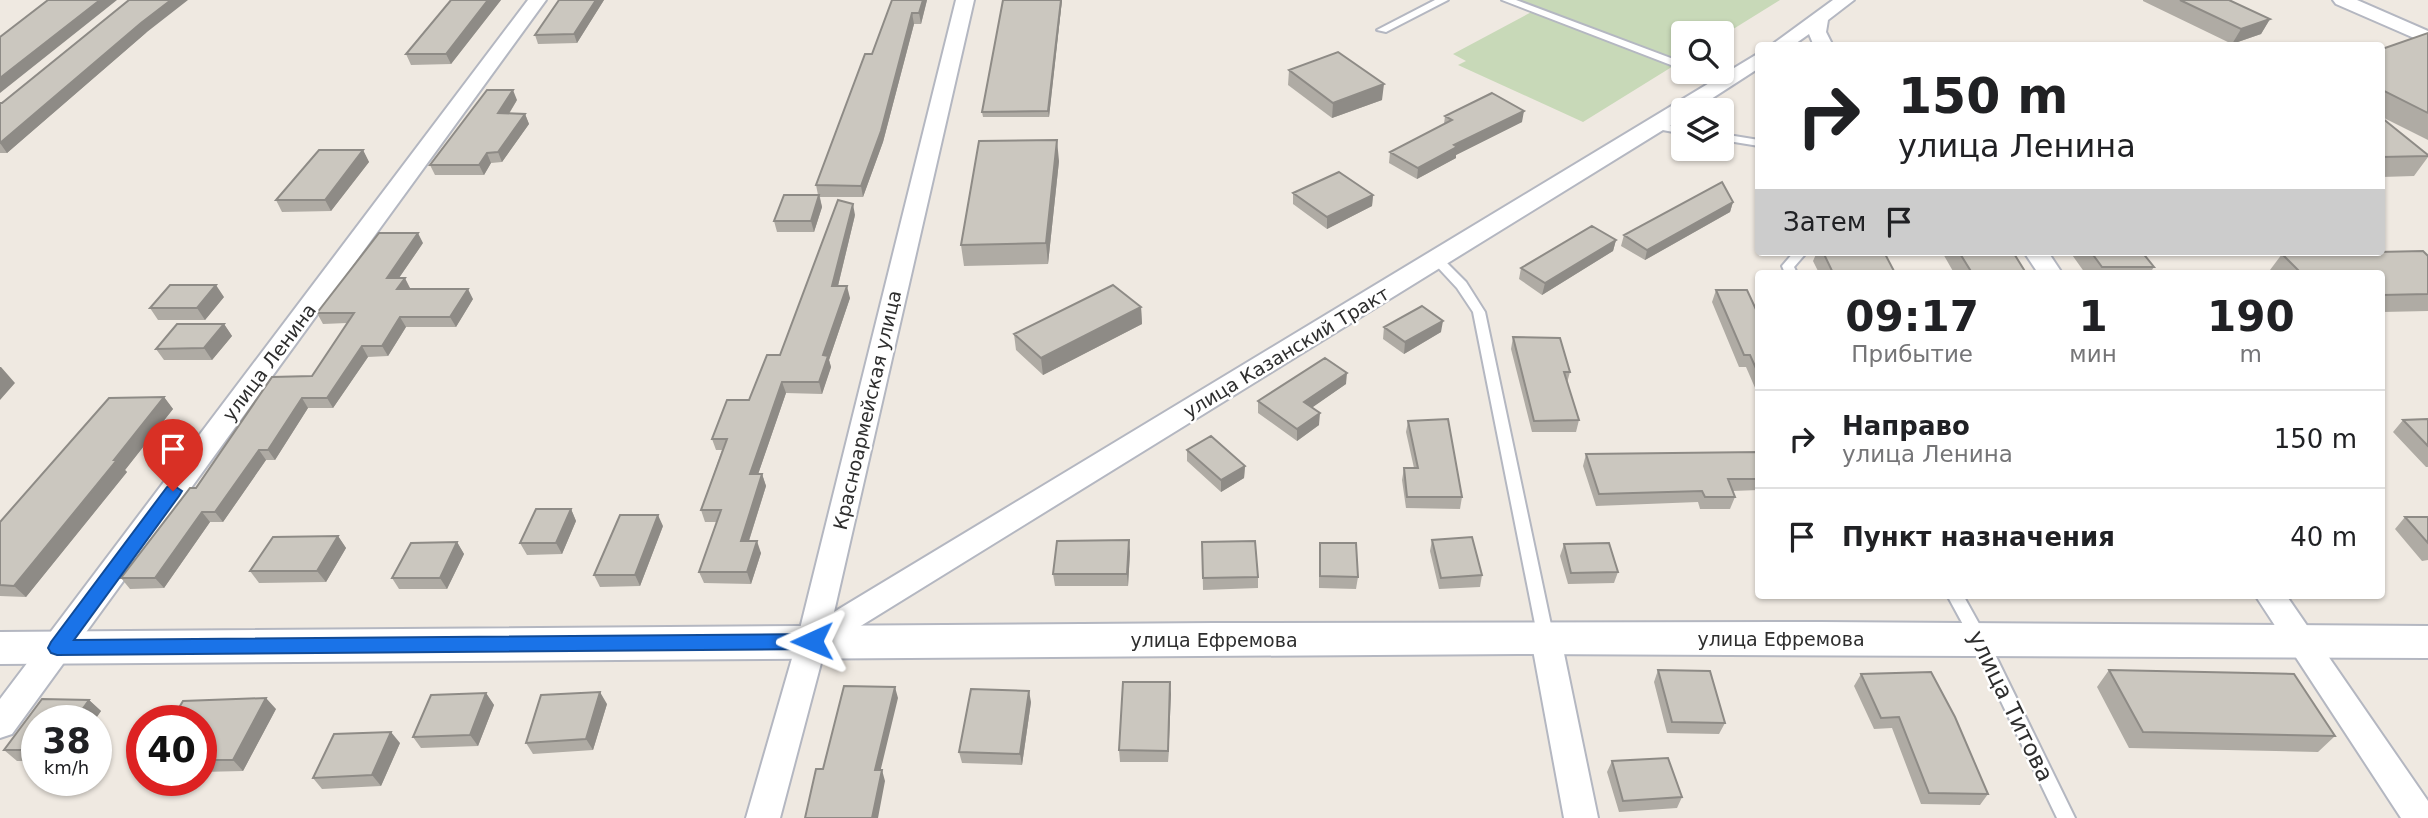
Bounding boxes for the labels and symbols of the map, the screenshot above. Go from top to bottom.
street label: улица Казанский Тракт [1179,282,1393,422]
street label: Красноармейская улица [829,288,905,532]
street label: улица Ленина [218,299,320,425]
pin [143,419,203,491]
position arrow [775,604,849,678]
street label: улица Титова [1963,626,2059,786]
street label: улица Ефремова [1697,628,1865,650]
street label: улица Ефремова [1130,629,1298,651]
speed limit sign: 40 [126,705,217,796]

